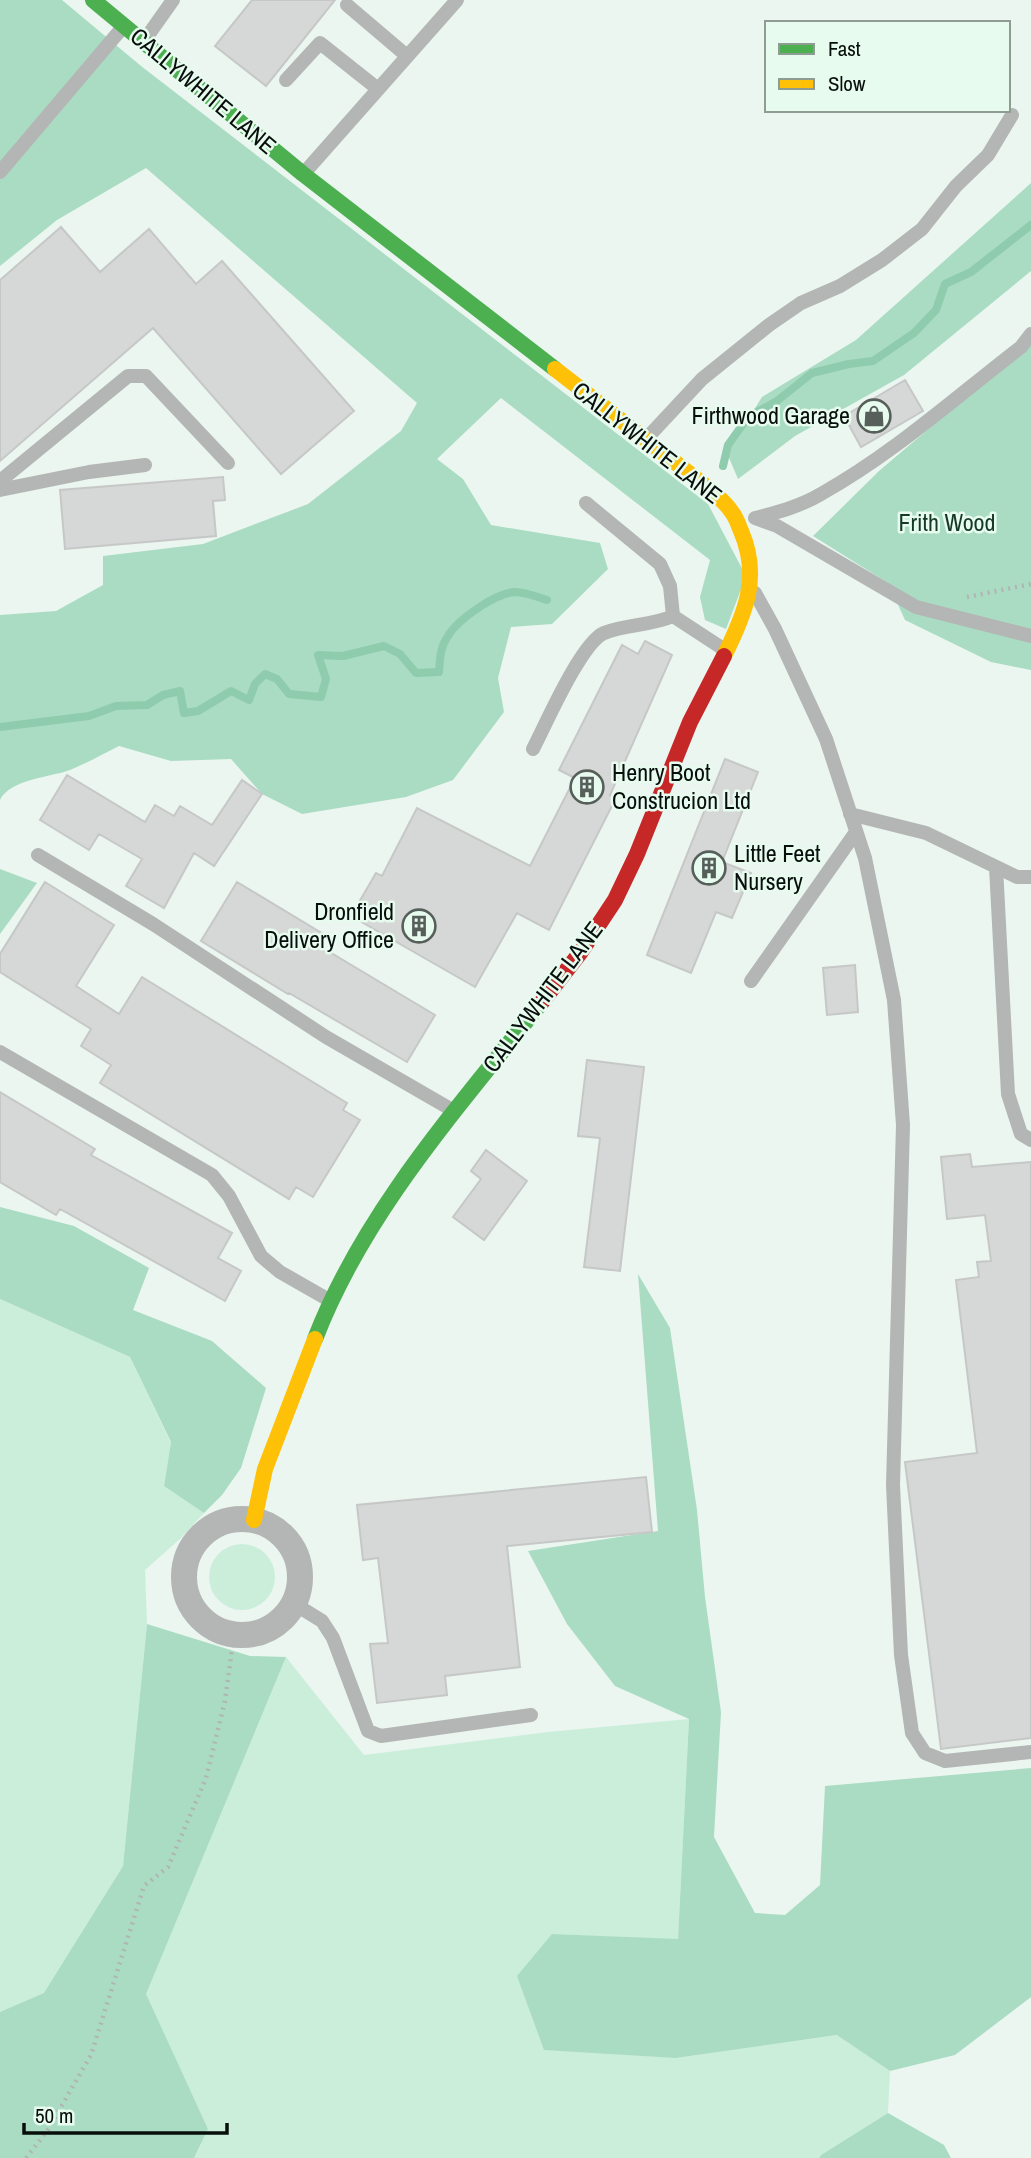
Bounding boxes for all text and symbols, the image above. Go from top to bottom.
street label: CALLYWHITE LANE [124,20,283,161]
legend [765,21,1010,112]
text: Fast [828,34,861,63]
text: Slow [828,69,866,98]
street label: CALLYWHITE LANE [566,374,729,511]
shop icon: Firthwood Garage [855,397,893,435]
place label: Firthwood Garage [691,399,850,431]
park label: Frith Wood [898,506,996,538]
place label: Henry Boot Construcion Ltd [612,756,751,816]
building icon: Henry Boot Construcion Ltd [568,768,606,806]
place label: Little Feet Nursery [734,837,821,897]
building icon: Little Feet Nursery [690,849,728,887]
place label: Dronfield Delivery Office [264,895,394,955]
building icon: Dronfield Delivery Office [400,907,438,945]
street label: CALLYWHITE LANE [475,914,610,1078]
scale bar [24,2092,228,2136]
text: 50 m [35,2101,73,2130]

